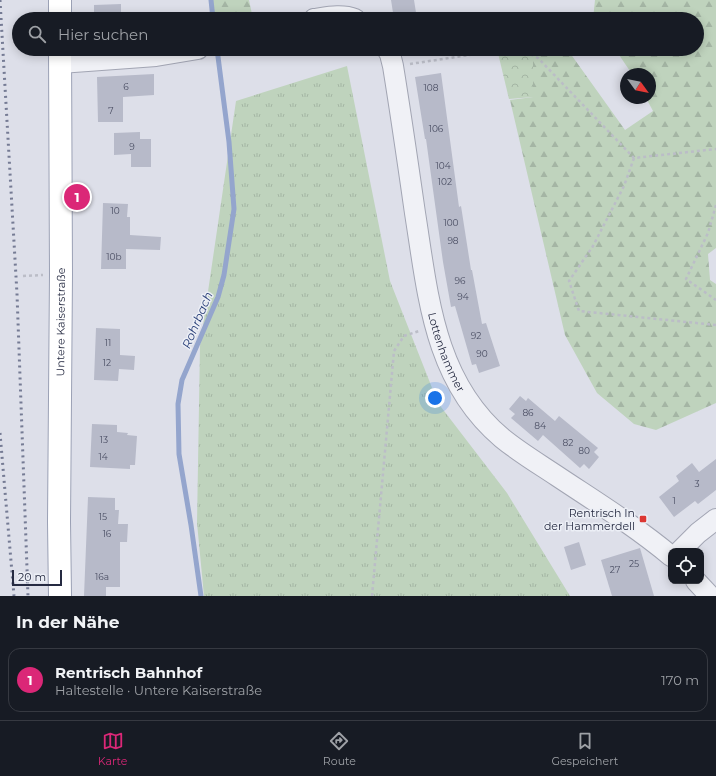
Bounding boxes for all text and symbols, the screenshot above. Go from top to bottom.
search box [12,12,704,56]
icon: search [26,23,48,45]
text: Hier suchen [58,25,148,44]
north arrow [620,68,656,104]
house number: 6 [123,81,129,92]
house number: 108 [424,82,439,93]
house number: 7 [108,105,114,116]
house number: 106 [429,123,444,134]
house number: 9 [129,141,135,152]
house number: 104 [435,160,451,171]
house number: 102 [438,176,452,187]
pin: 1 [64,182,90,212]
house number: 10 [110,205,120,216]
house number: 100 [443,217,459,228]
house number: 98 [447,235,459,246]
house number: 10b [106,251,122,262]
street label: Untere Kaiserstraße [53,267,68,376]
house number: 96 [455,275,466,286]
water label: Rohrbach [178,289,216,351]
house number: 94 [457,291,469,302]
street label: Lottenhammer [425,311,468,395]
house number: 92 [471,330,481,341]
house number: 11 [105,337,111,348]
house number: 90 [476,348,488,359]
house number: 12 [103,357,111,368]
your location [425,388,445,408]
house number: 86 [522,407,534,418]
house number: 84 [534,420,546,431]
house number: 13 [100,434,108,445]
house number: 82 [563,437,573,448]
house number: 80 [578,445,590,456]
house number: 14 [98,451,108,462]
house number: 3 [694,478,700,489]
house number: 1 [672,495,676,506]
place label: Rentrisch In der Hammerdell [544,506,635,533]
house number: 15 [99,511,107,522]
marker: Rentrisch In der Hammerdell [638,514,648,524]
house number: 16 [103,528,112,539]
map controls [668,548,704,584]
button: locate [668,548,704,584]
house number: 25 [629,558,639,569]
house number: 27 [610,564,620,575]
scale bar [12,568,62,587]
text: 20 m [18,570,46,584]
house number: 16a [95,571,109,582]
text: In der Nähe [16,612,120,632]
text: Rentrisch Bahnhof [55,663,202,682]
text: 1 [27,672,33,688]
text: 170 m [661,672,699,688]
text: Haltestelle · Untere Kaiserstraße [55,682,262,698]
tab: Karte [98,730,127,768]
tab: Route [323,730,356,768]
tab: Gespeichert [551,730,618,768]

